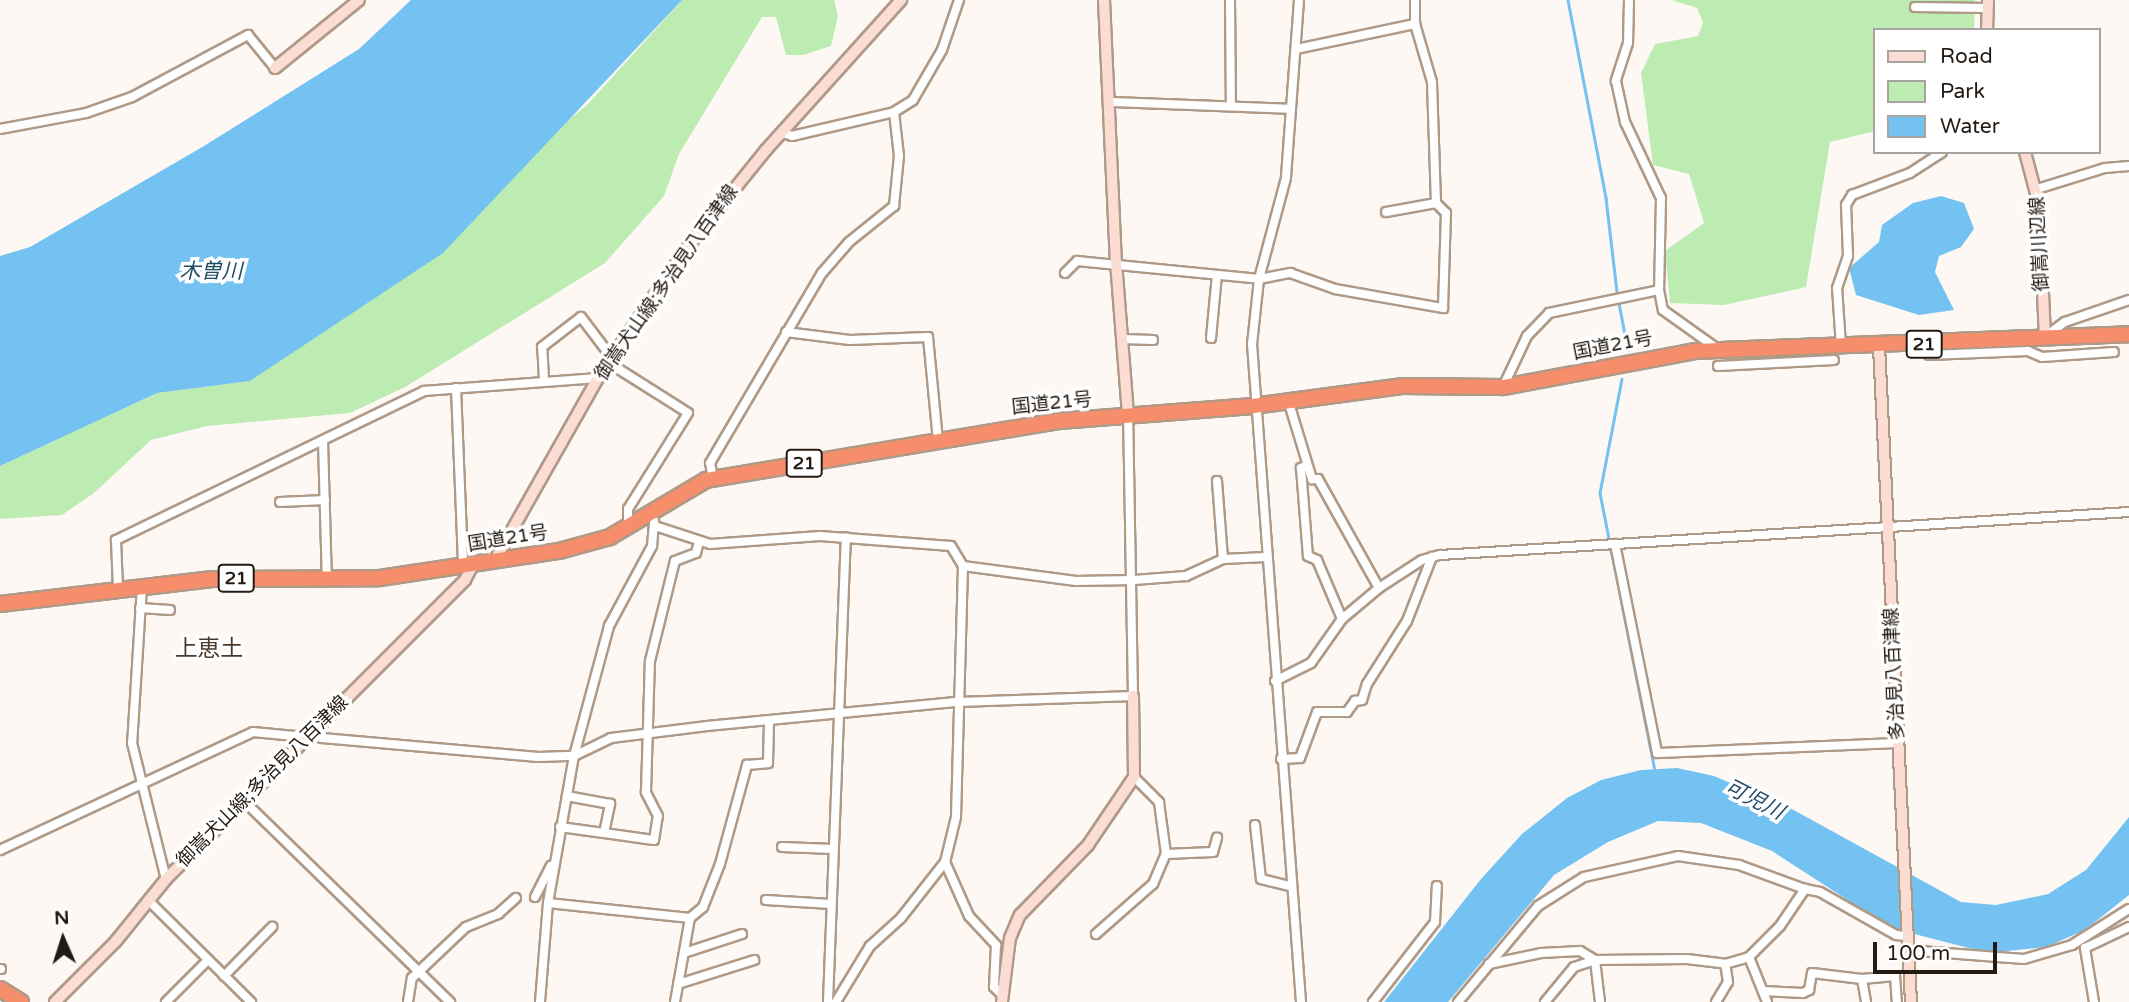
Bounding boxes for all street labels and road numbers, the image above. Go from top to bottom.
street label: 御嵩犬山線;多治見八百津線 [591,181,743,385]
street label: 御嵩川辺線 [2026,196,2054,292]
street label: 国道21号 [1571,327,1655,365]
road number: 21 [1905,330,1943,358]
street label: 国道21号 [1011,388,1093,420]
road number: 21 [785,448,823,477]
street label: 国道21号 [466,521,550,557]
road number: 21 [217,564,255,592]
street label: 多治見八百津線 [1880,607,1910,741]
street label: 御嵩犬山線;多治見八百津線 [173,692,353,872]

